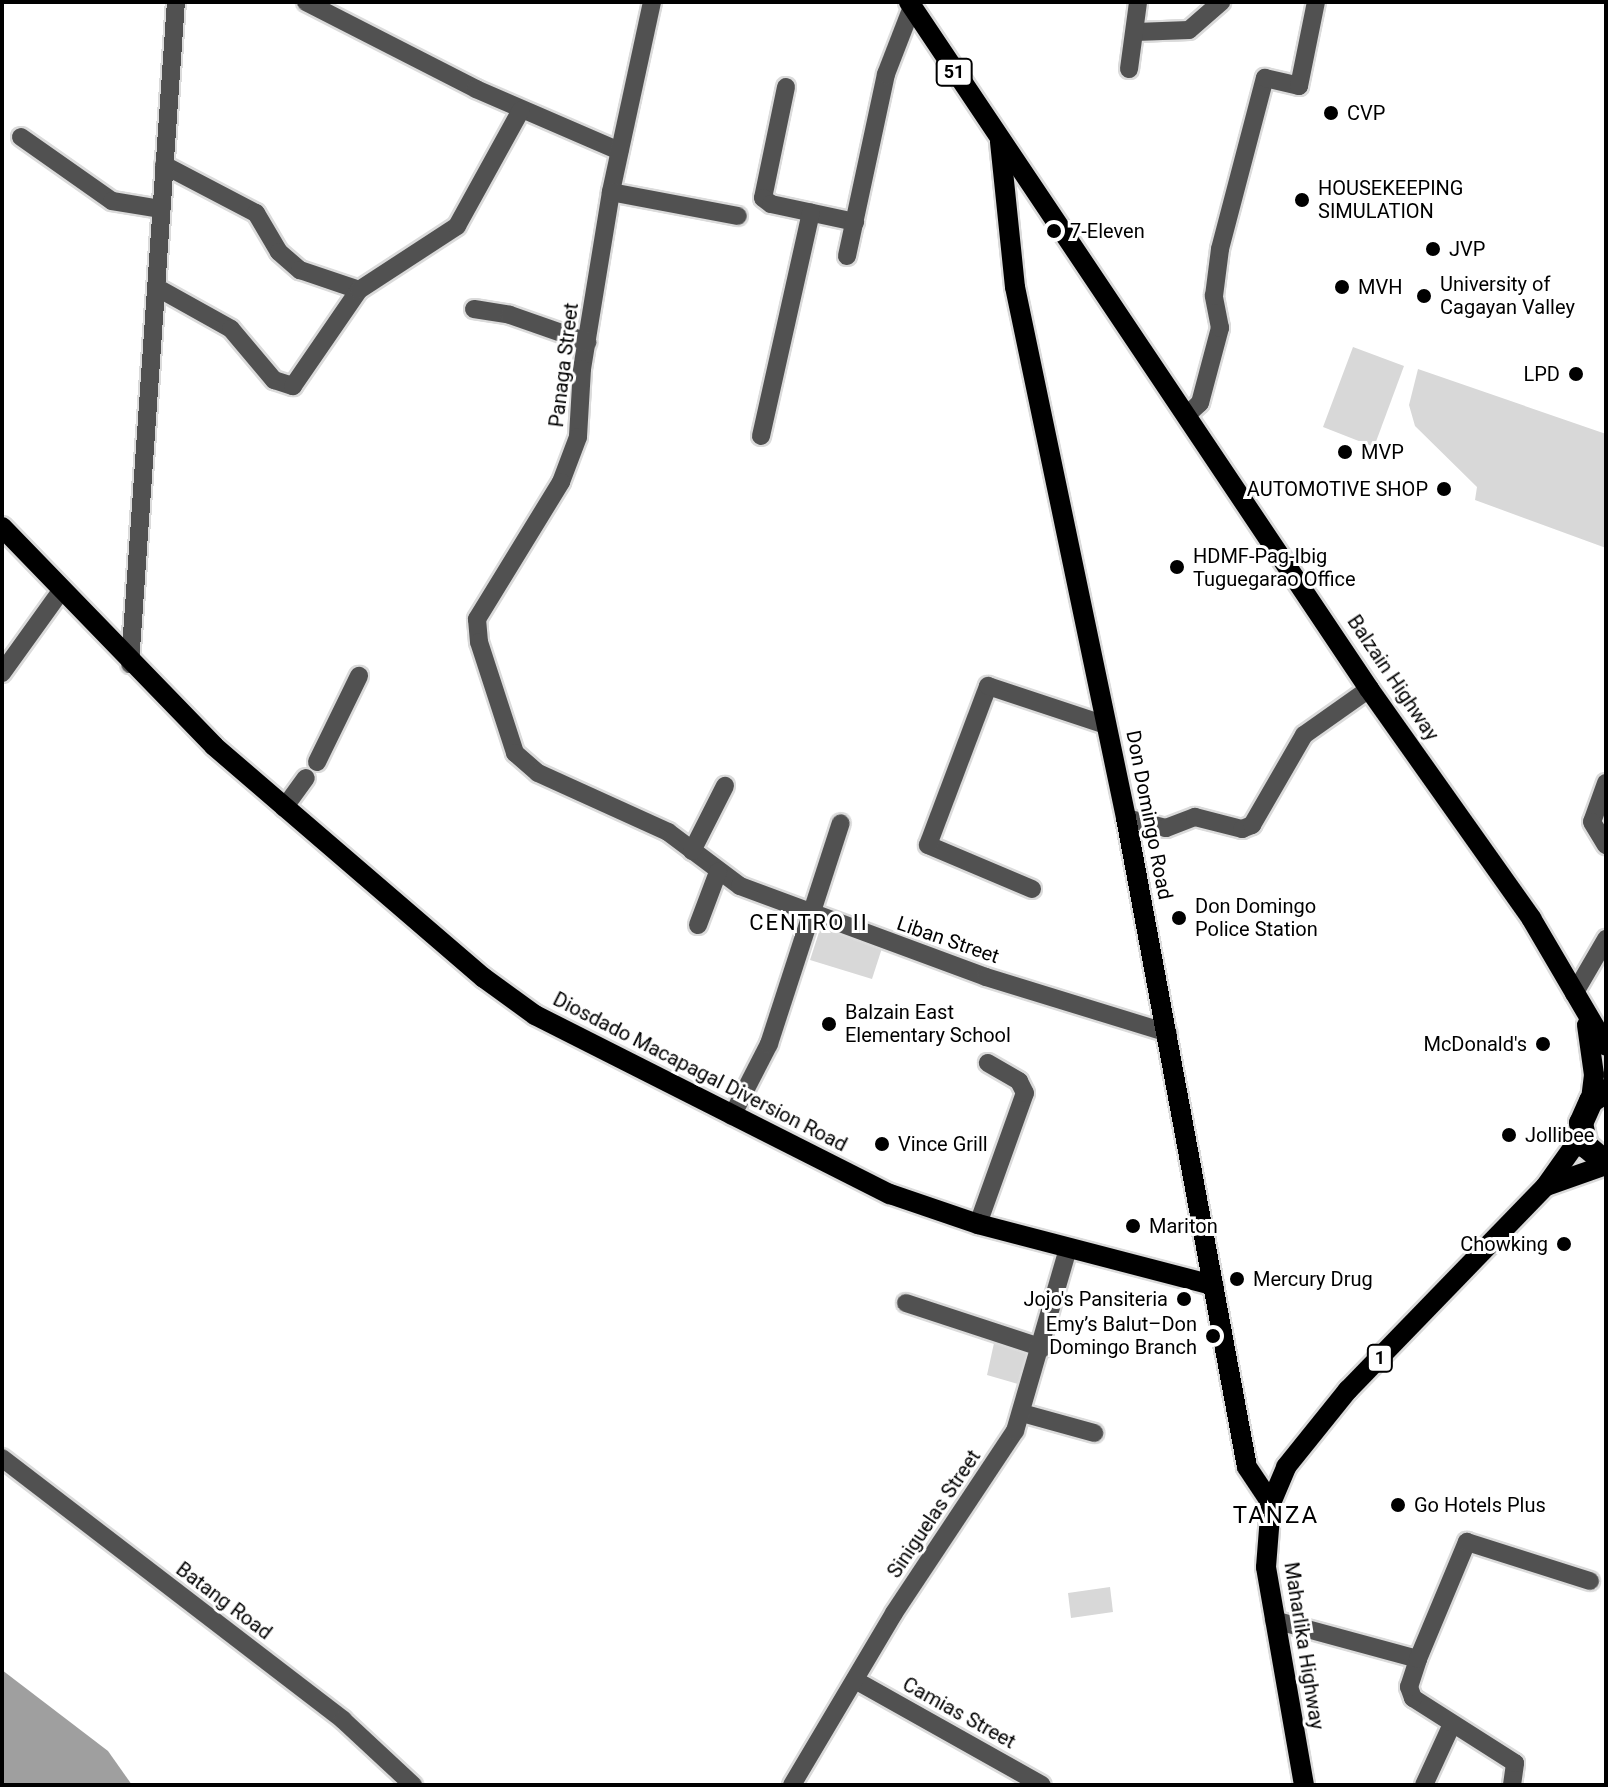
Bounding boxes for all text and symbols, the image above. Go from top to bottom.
road number: 51 [934,58,974,86]
place label: CVP [1347,101,1385,125]
marker: CVP [1322,104,1340,122]
place label: HOUSEKEEPING SIMULATION [1318,176,1463,223]
marker: HOUSEKEEPING SIMULATION [1293,191,1311,209]
place label: 7-Eleven [1070,219,1145,243]
marker: 7-Eleven [1045,222,1063,240]
place label: JVP [1449,237,1485,261]
marker: JVP [1424,240,1442,258]
place label: University of Cagayan Valley [1440,272,1575,319]
place label: MVH [1358,275,1402,299]
marker: MVH [1333,278,1351,296]
marker: University of Cagayan Valley [1415,287,1433,305]
street label: Panaga Street [544,301,584,429]
place label: LPD [1523,362,1560,386]
marker: LPD [1567,365,1585,383]
place label: MVP [1361,440,1404,464]
marker: MVP [1336,443,1354,461]
place label: AUTOMOTIVE SHOP [1247,477,1428,501]
marker: AUTOMOTIVE SHOP [1435,480,1453,498]
place label: HDMF-Pag-Ibig Tuguegarao Office [1193,544,1356,591]
marker: HDMF-Pag-Ibig Tuguegarao Office [1168,558,1186,576]
street label: Balzain Highway [1342,611,1444,745]
street label: Don Domingo Road [1121,728,1177,902]
place label: Don Domingo Police Station [1195,894,1318,941]
marker: Don Domingo Police Station [1170,909,1188,927]
district label: CENTRO II [749,910,869,936]
street label: Liban Street [894,911,1002,969]
street label: Diosdado Macapagal Diversion Road [549,987,851,1157]
place label: Balzain East Elementary School [845,1000,1011,1047]
marker: Balzain East Elementary School [820,1015,838,1033]
place label: McDonald's [1423,1032,1527,1056]
marker: McDonald's [1534,1035,1552,1053]
place label: Jollibee [1525,1123,1594,1147]
marker: Jollibee [1500,1126,1518,1144]
place label: Vince Grill [898,1132,988,1156]
marker: Vince Grill [873,1135,891,1153]
place label: Mariton [1149,1214,1218,1238]
marker: Mariton [1124,1217,1142,1235]
place label: Chowking [1460,1232,1548,1256]
marker: Chowking [1555,1235,1573,1253]
place label: Mercury Drug [1253,1267,1373,1291]
marker: Mercury Drug [1228,1270,1246,1288]
place label: Jojo's Pansiteria [1023,1287,1168,1311]
marker: Jojo's Pansiteria [1175,1290,1193,1308]
place label: Emy’s Balut–Don Domingo Branch [1046,1312,1197,1359]
marker: Emy’s Balut–Don Domingo Branch [1204,1327,1222,1345]
road number: 1 [1366,1344,1394,1372]
street label: Siniguelas Street [882,1445,986,1583]
place label: Go Hotels Plus [1414,1493,1546,1517]
marker: Go Hotels Plus [1389,1496,1407,1514]
district label: TANZA [1233,1502,1319,1530]
street label: Batang Road [171,1557,277,1645]
street label: Maharlika Highway [1279,1561,1329,1731]
street label: Camias Street [898,1672,1020,1754]

